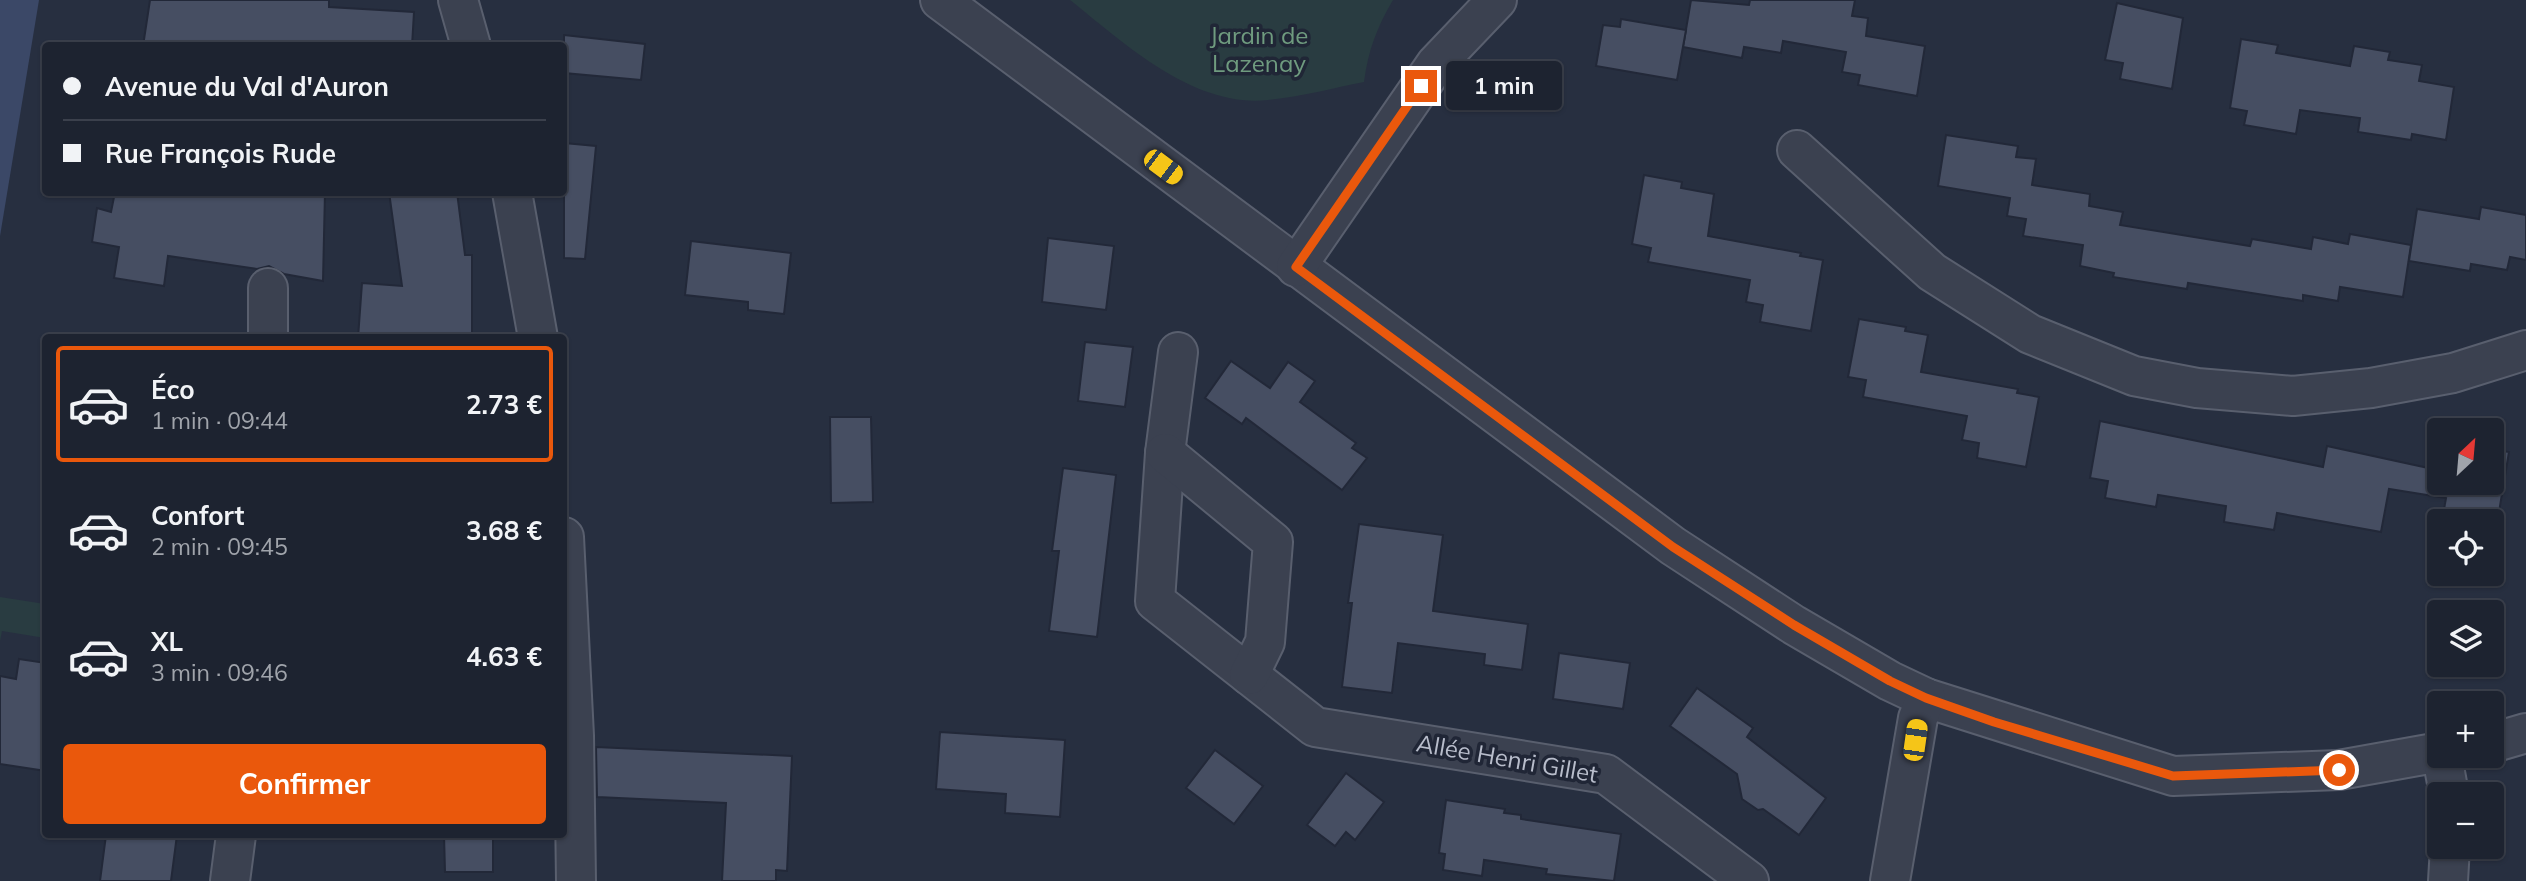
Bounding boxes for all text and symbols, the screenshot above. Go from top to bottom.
park label: Jardin de Lazenay [1210,20,1308,78]
callout: 1 min [1446,62,1561,110]
text: Avenue du Val d'Auron [105,70,389,103]
route end [1405,70,1437,102]
text: 1 min [1474,71,1534,100]
text: Rue François Rude [105,137,336,170]
car [1140,146,1187,188]
icon: car [67,373,130,436]
text: Éco [151,373,195,406]
text: 2.73 € [466,388,542,421]
text: 1 min · 09:44 [151,406,288,435]
north arrow [2427,418,2504,495]
map controls [2427,418,2504,859]
icon: car [67,499,130,562]
text: Confort [151,499,244,532]
button: locate [2427,509,2504,586]
text: 3.68 € [466,514,542,547]
text: 2 min · 09:45 [151,532,288,561]
button: layers [2427,600,2504,677]
icon: car [67,625,130,688]
text: XL [151,625,183,658]
text: 4.63 € [466,640,542,673]
text: 3 min · 09:46 [151,658,288,687]
button: + [2427,691,2504,768]
car [1902,718,1929,762]
street label: Allée Henri Gillet [1414,727,1600,789]
button: Confirmer [63,744,546,824]
route start [2323,754,2355,786]
button: − [2427,782,2504,859]

